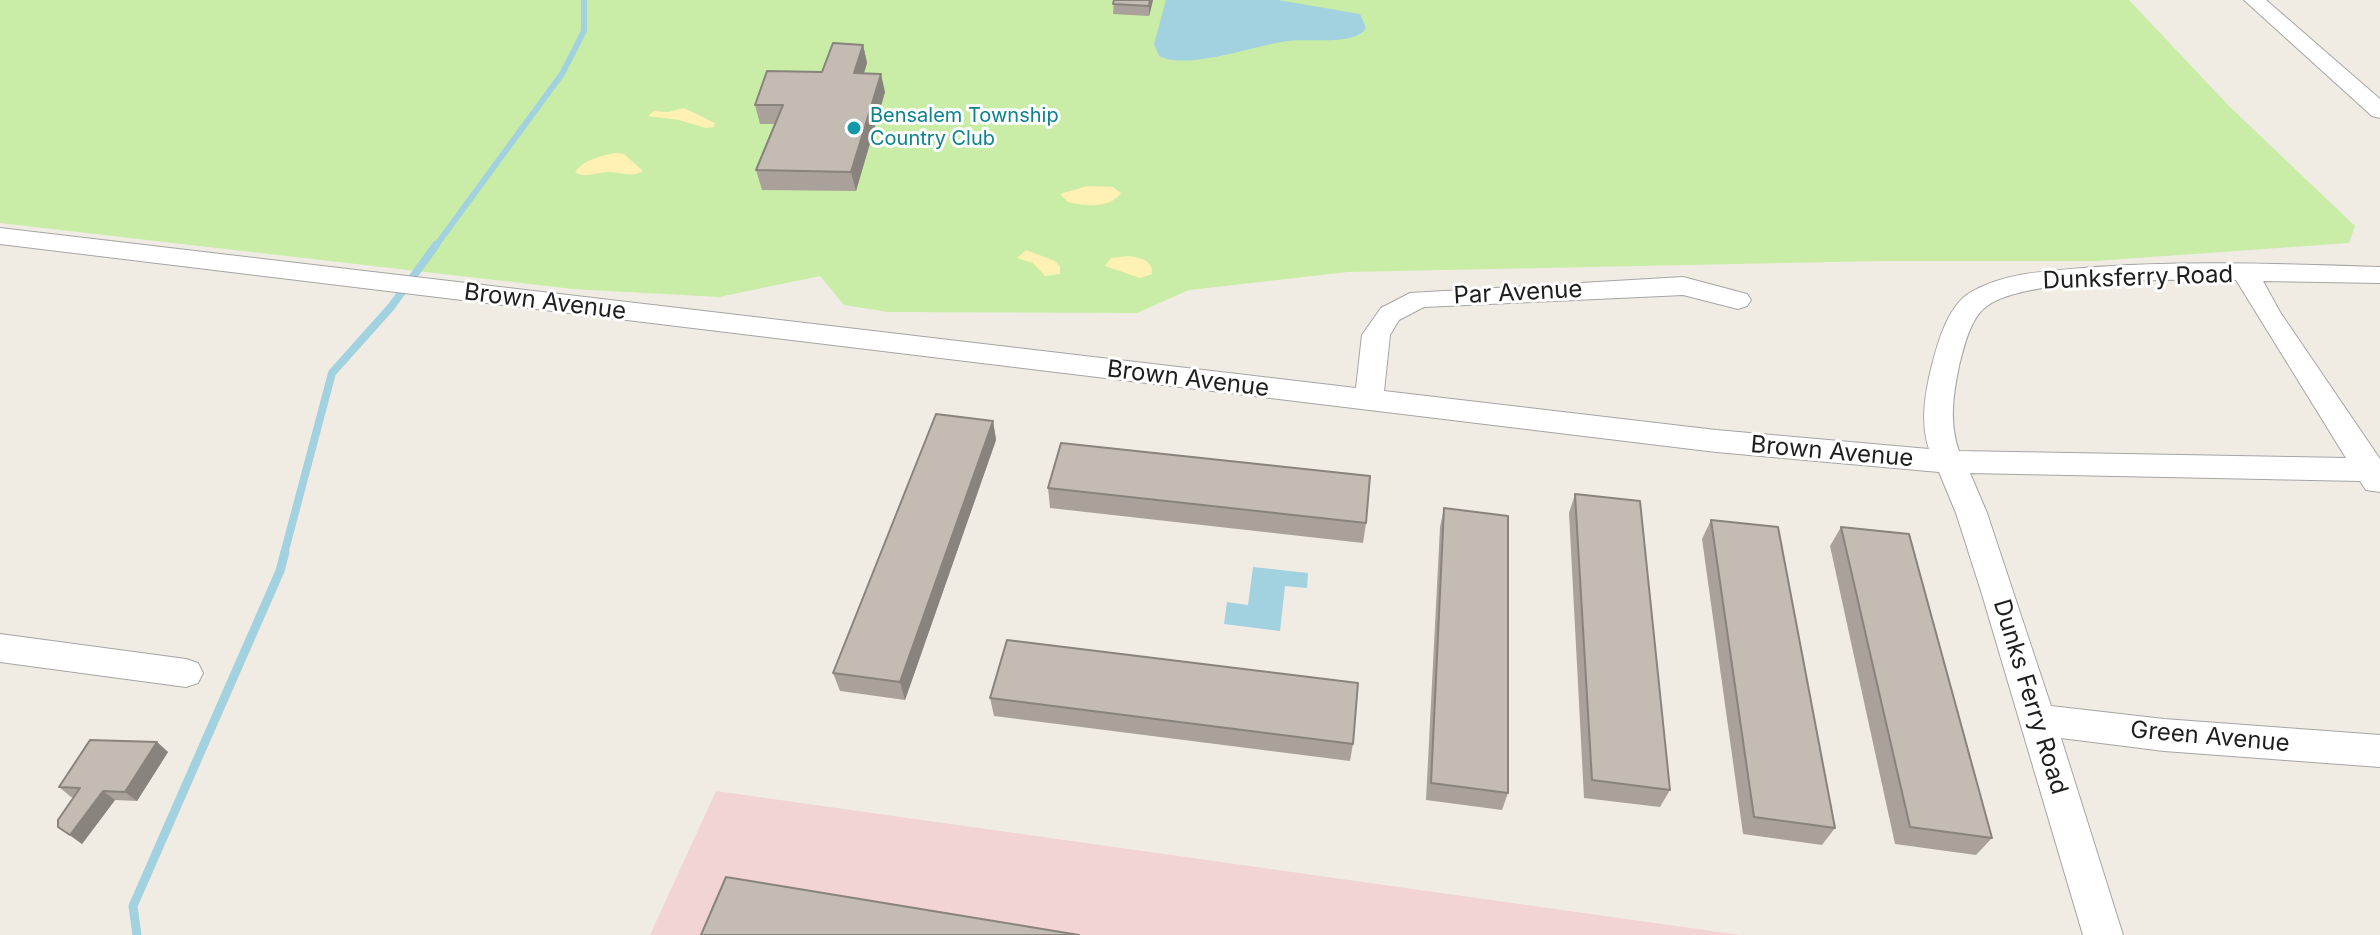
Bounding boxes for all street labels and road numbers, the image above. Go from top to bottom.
street label: Dunksferry Road [2042,260,2234,296]
street label: Par Avenue [1453,275,1583,311]
street label: Brown Avenue [462,278,628,326]
street label: Brown Avenue [1105,355,1271,403]
street label: Brown Avenue [1749,431,1915,473]
street label: Dunks Ferry Road [1987,596,2073,798]
street label: Green Avenue [2129,716,2291,758]

